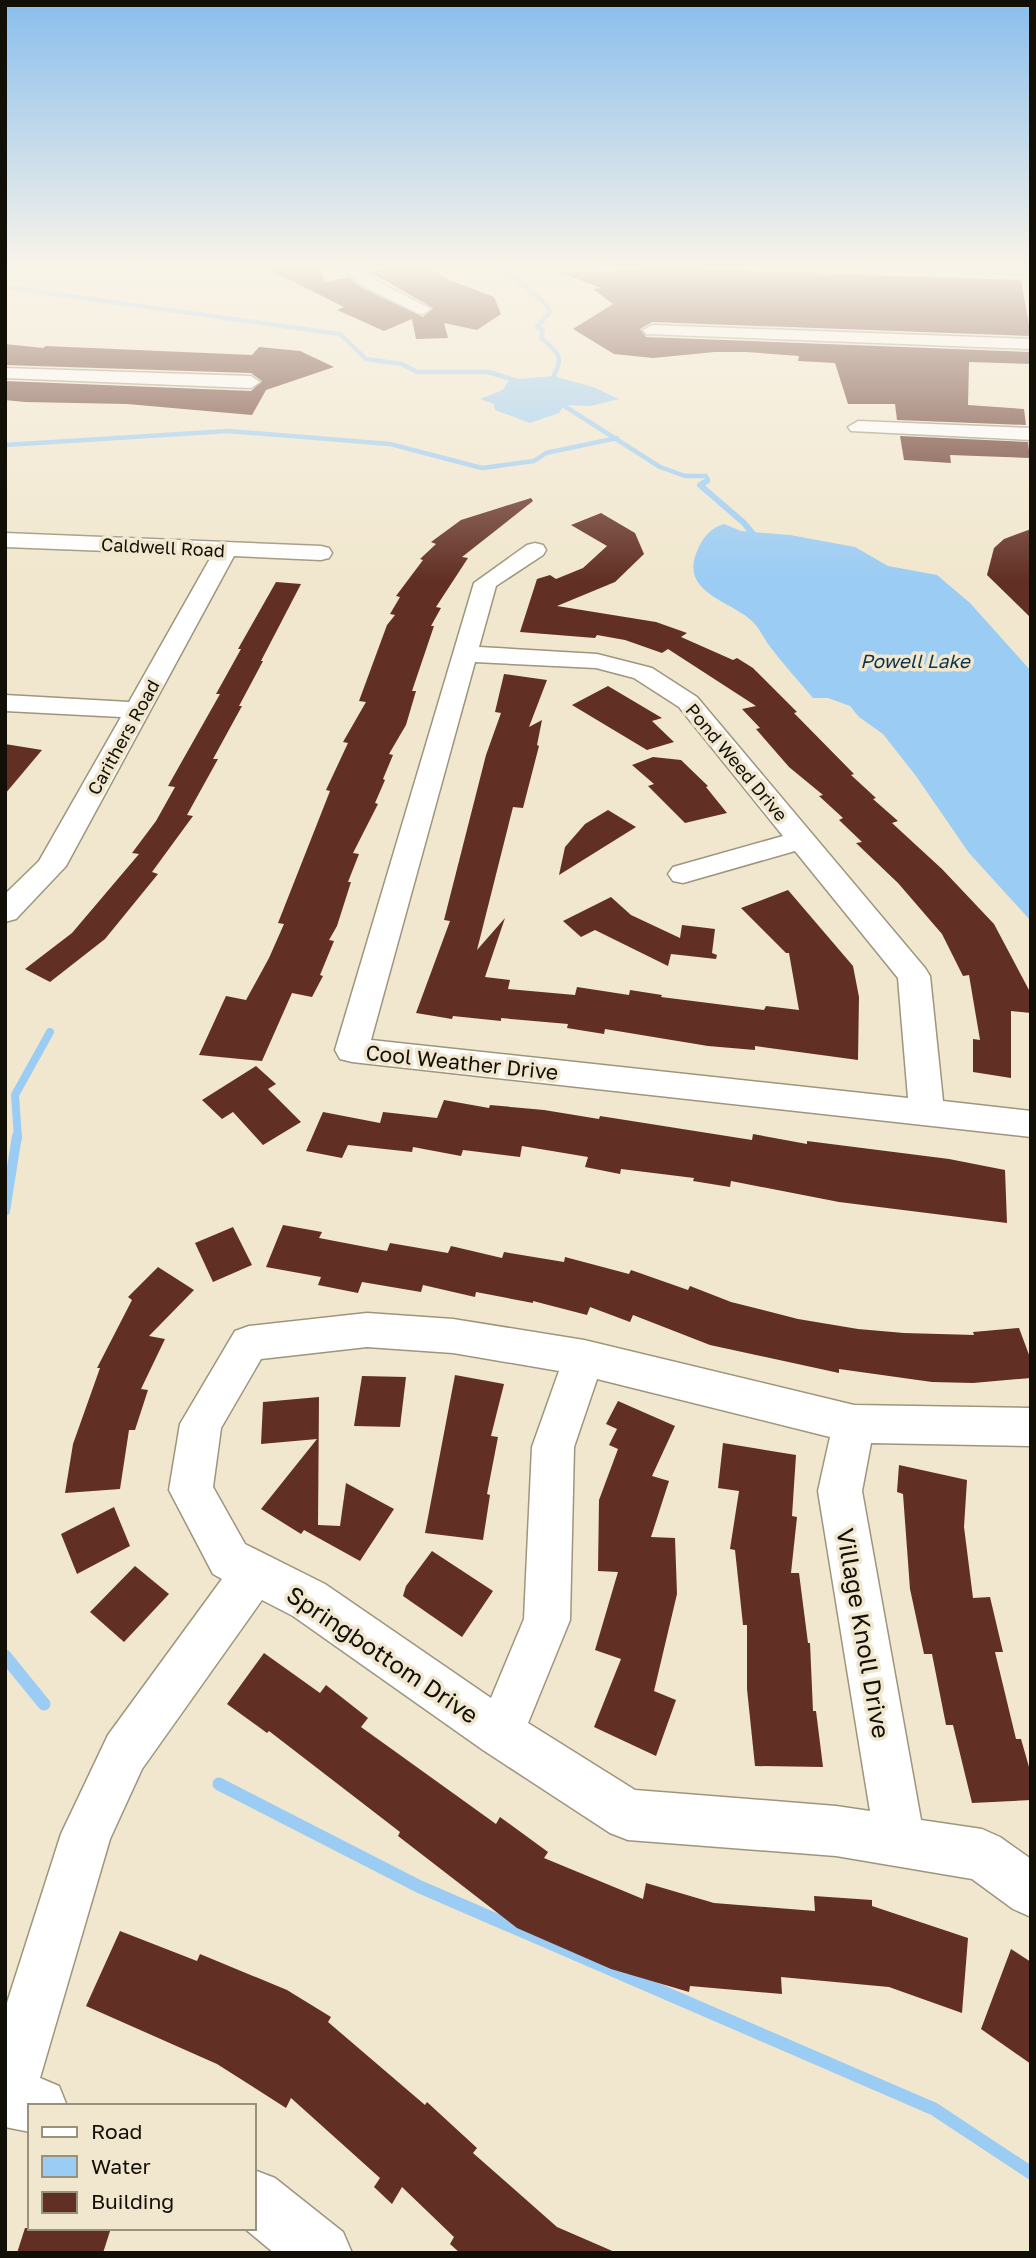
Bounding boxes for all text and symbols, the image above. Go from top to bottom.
street label: Caldwell Road [100,533,226,561]
water label: Powell Lake [860,649,972,672]
street label: Carithers Road [82,676,164,798]
street label: Pond Weed Drive [681,699,793,825]
street label: Cool Weather Drive [364,1039,560,1085]
street label: Village Knoll Drive [831,1526,897,1740]
street label: Springbottom Drive [282,1579,484,1729]
legend [28,2104,256,2230]
text: Road [91,2118,142,2144]
text: Water [91,2153,151,2179]
text: Building [91,2188,174,2214]

